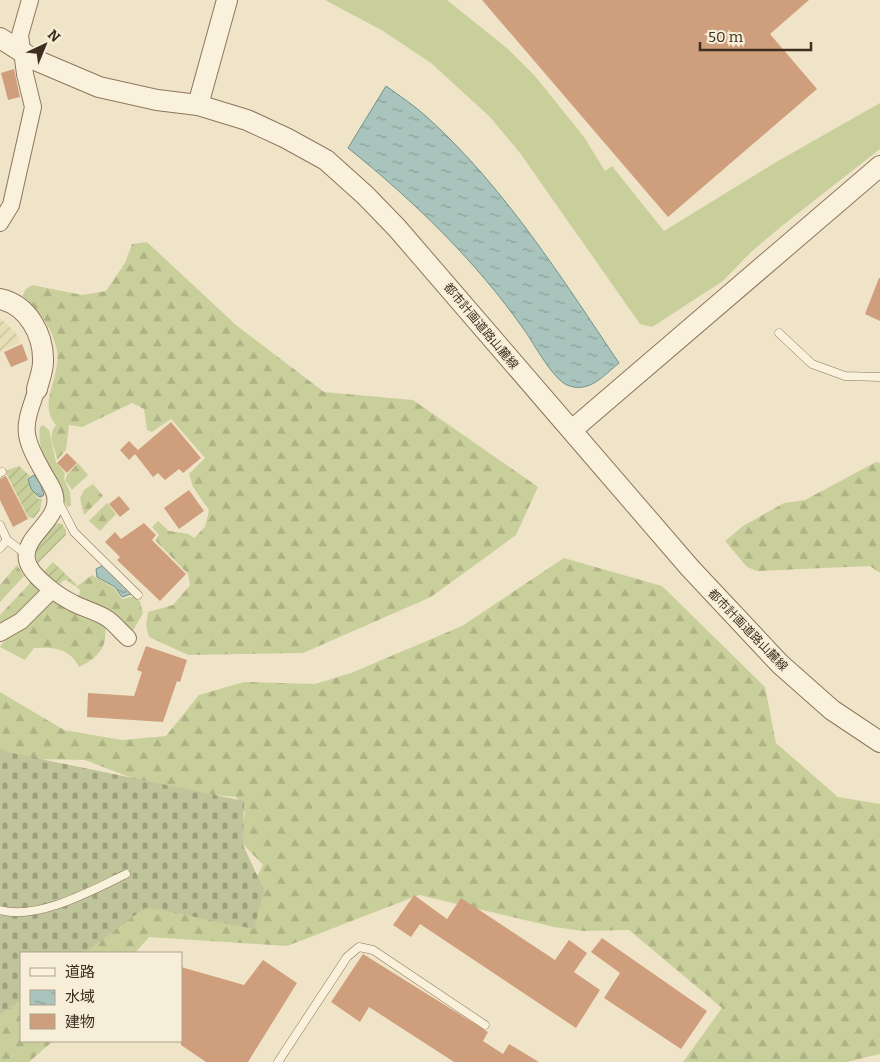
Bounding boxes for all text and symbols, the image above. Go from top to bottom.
north arrow [20,20,70,70]
scale bar [700,20,811,52]
text: N [44,26,64,46]
text: 50 m [708,28,744,46]
street label: 都市計画道路山麓線 [441,280,521,372]
street label: 都市計画道路山麓線 [705,586,791,674]
legend [20,952,182,1042]
text: 道路 [65,963,95,981]
text: 水域 [65,988,95,1006]
text: 建物 [65,1013,95,1031]

